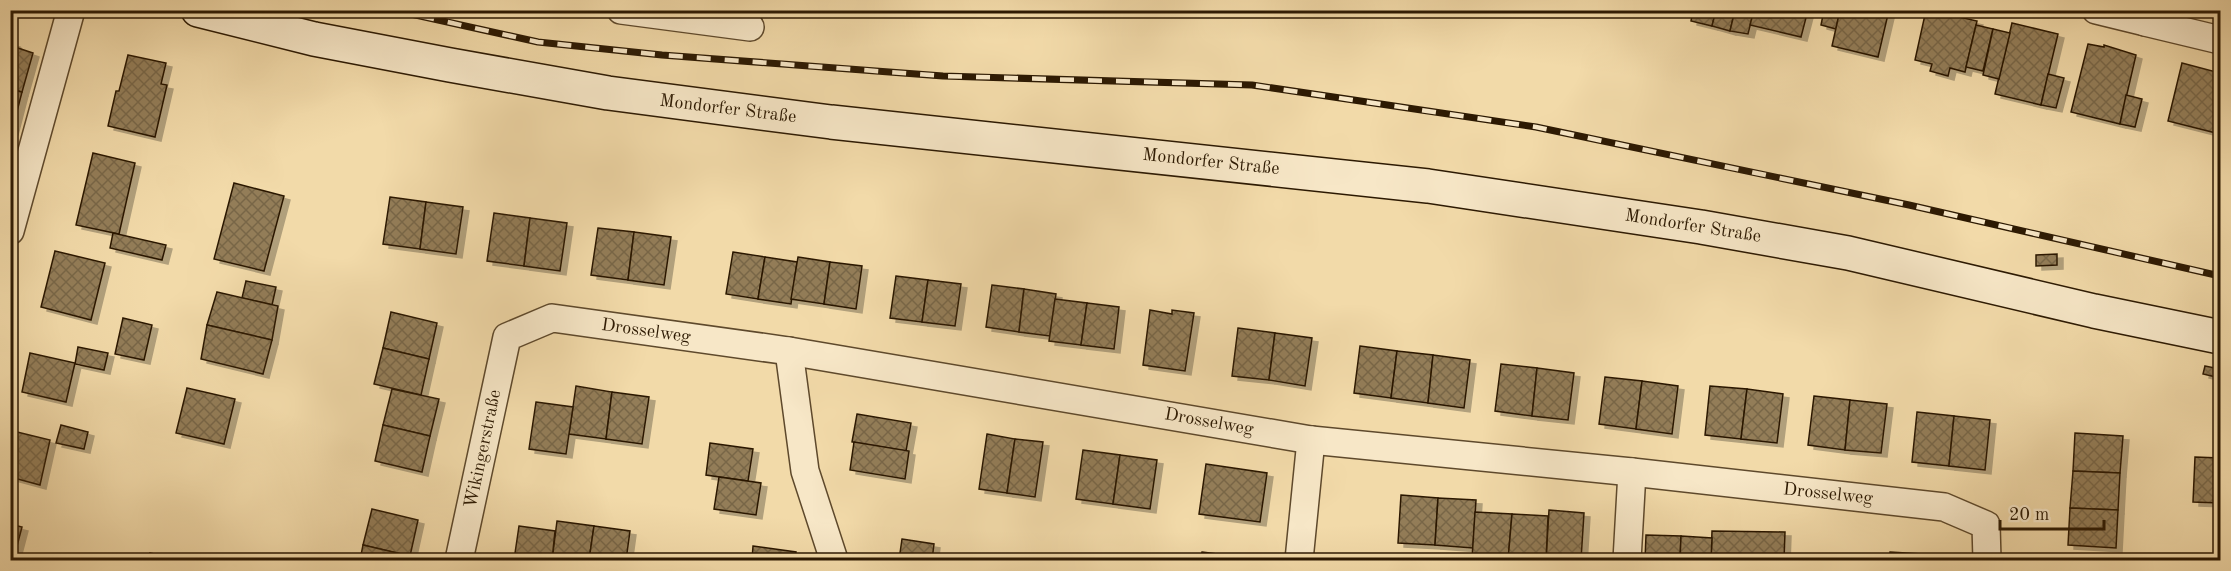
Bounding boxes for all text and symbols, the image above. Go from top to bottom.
street label: Mondorfer Straße [659,92,797,126]
street label: Mondorfer Straße [1142,146,1280,178]
street label: Mondorfer Straße [1624,206,1762,246]
street label: Drosselweg [600,316,692,346]
street label: Wikingerstraße [462,388,504,510]
street label: Drosselweg [1163,405,1255,439]
street label: Drosselweg [1782,480,1874,508]
scale bar [2000,493,2104,531]
text: 20 m [2009,506,2049,524]

